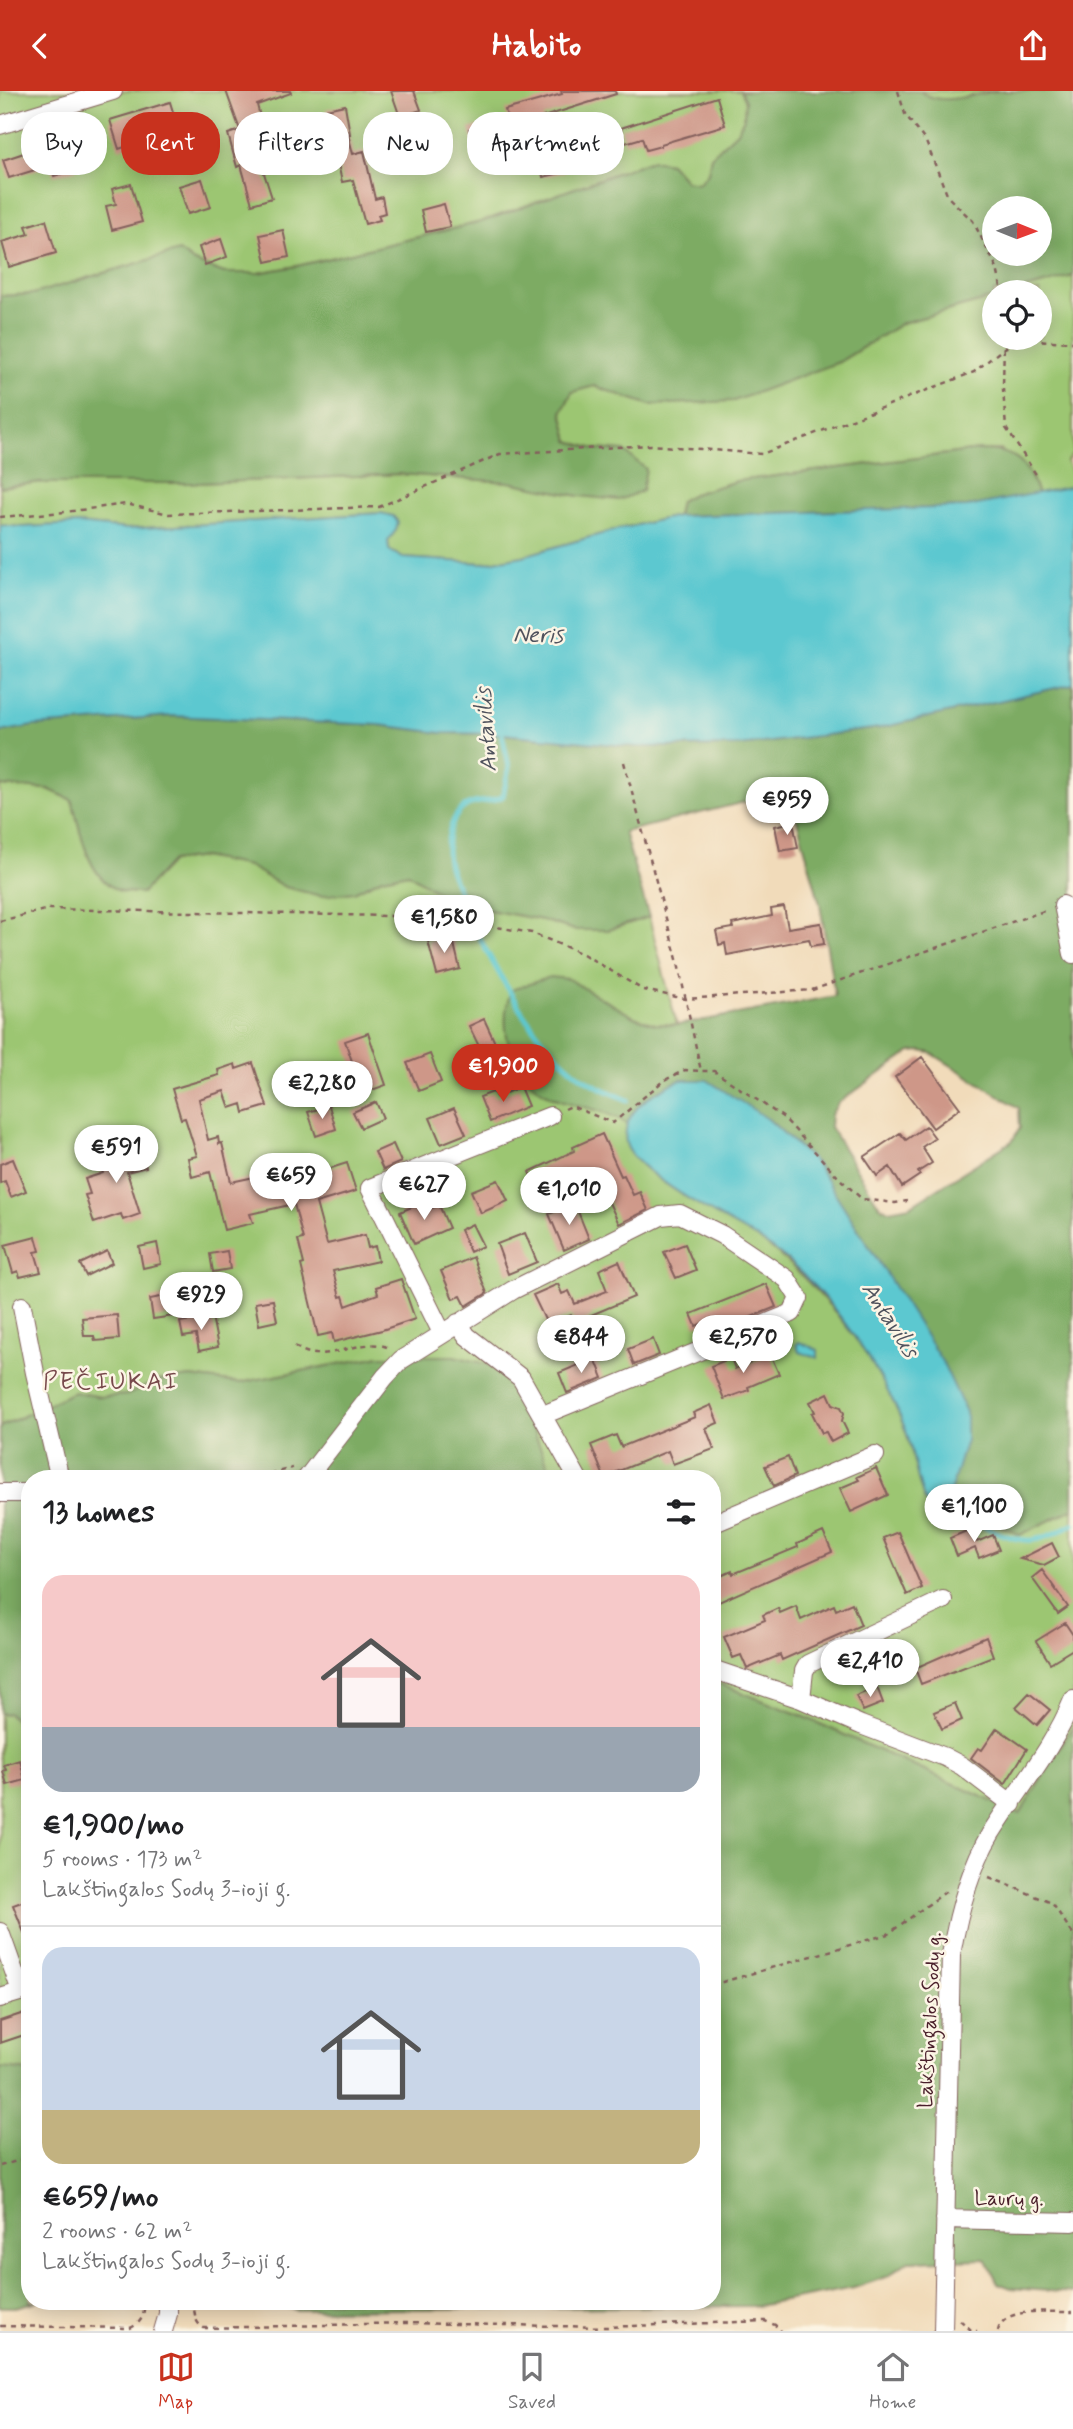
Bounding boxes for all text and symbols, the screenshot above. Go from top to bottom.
text: Habito [492,25,581,67]
icon: back [21,27,59,65]
icon: share [1014,27,1052,65]
chip: Buy [21,112,107,175]
chip: Rent [121,112,220,175]
chip: Filters [234,112,349,175]
chip: New [363,112,453,175]
chip: Apartment [467,112,624,175]
north arrow [982,196,1052,266]
map controls [982,196,1052,350]
button: locate [982,280,1052,350]
water label: Neris [513,621,565,651]
water label: Antavilis [469,685,505,773]
pin: €959 [746,777,828,837]
text: €959 [762,785,812,815]
pin: €1,580 [387,895,501,955]
text: €1,580 [410,903,478,933]
pin: €1,900 [446,1045,560,1104]
text: €1,900 [468,1052,538,1082]
pin: €2,280 [265,1061,379,1121]
text: €2,280 [288,1069,356,1099]
pin: €591 [75,1125,157,1185]
text: €591 [90,1133,142,1163]
pin: €659 [250,1153,332,1213]
text: €659 [265,1161,317,1191]
pin: €627 [383,1163,465,1222]
pin: €1,010 [512,1167,626,1227]
text: €627 [398,1170,450,1200]
text: €1,010 [536,1175,602,1205]
pin: €929 [160,1273,242,1332]
water label: Antavilis [854,1276,926,1365]
text: €929 [176,1280,226,1310]
pin: €844 [540,1315,622,1375]
pin: €2,570 [686,1315,800,1375]
text: €844 [553,1323,609,1353]
text: €2,570 [708,1323,778,1353]
district label: PEČIUKAI [43,1367,179,1398]
pin: €1,100 [917,1485,1031,1544]
text: €1,100 [941,1492,1007,1522]
text: 13 homes [42,1493,155,1532]
icon: filters [662,1493,700,1531]
icon: home [308,1620,434,1746]
pin: €2,410 [813,1639,927,1699]
text: €2,410 [836,1647,904,1677]
text: €1,900/mo [42,1806,184,1845]
text: 5 rooms · 173 m² [42,1845,202,1875]
text: Lakštingalos Sodų 3-ioji g. [42,1875,290,1905]
street label: Lakštingalos Sodų g. [911,1931,951,2109]
icon: home [308,1992,434,2118]
text: €659/mo [42,2178,159,2217]
street label: Laurų g. [974,2184,1044,2214]
text: 2 rooms · 62 m² [42,2217,193,2247]
text: Lakštingalos Sodų 3-ioji g. [42,2247,290,2277]
tab: Map [157,2348,195,2415]
tab: Saved [508,2348,556,2415]
tab: Home [869,2348,916,2415]

